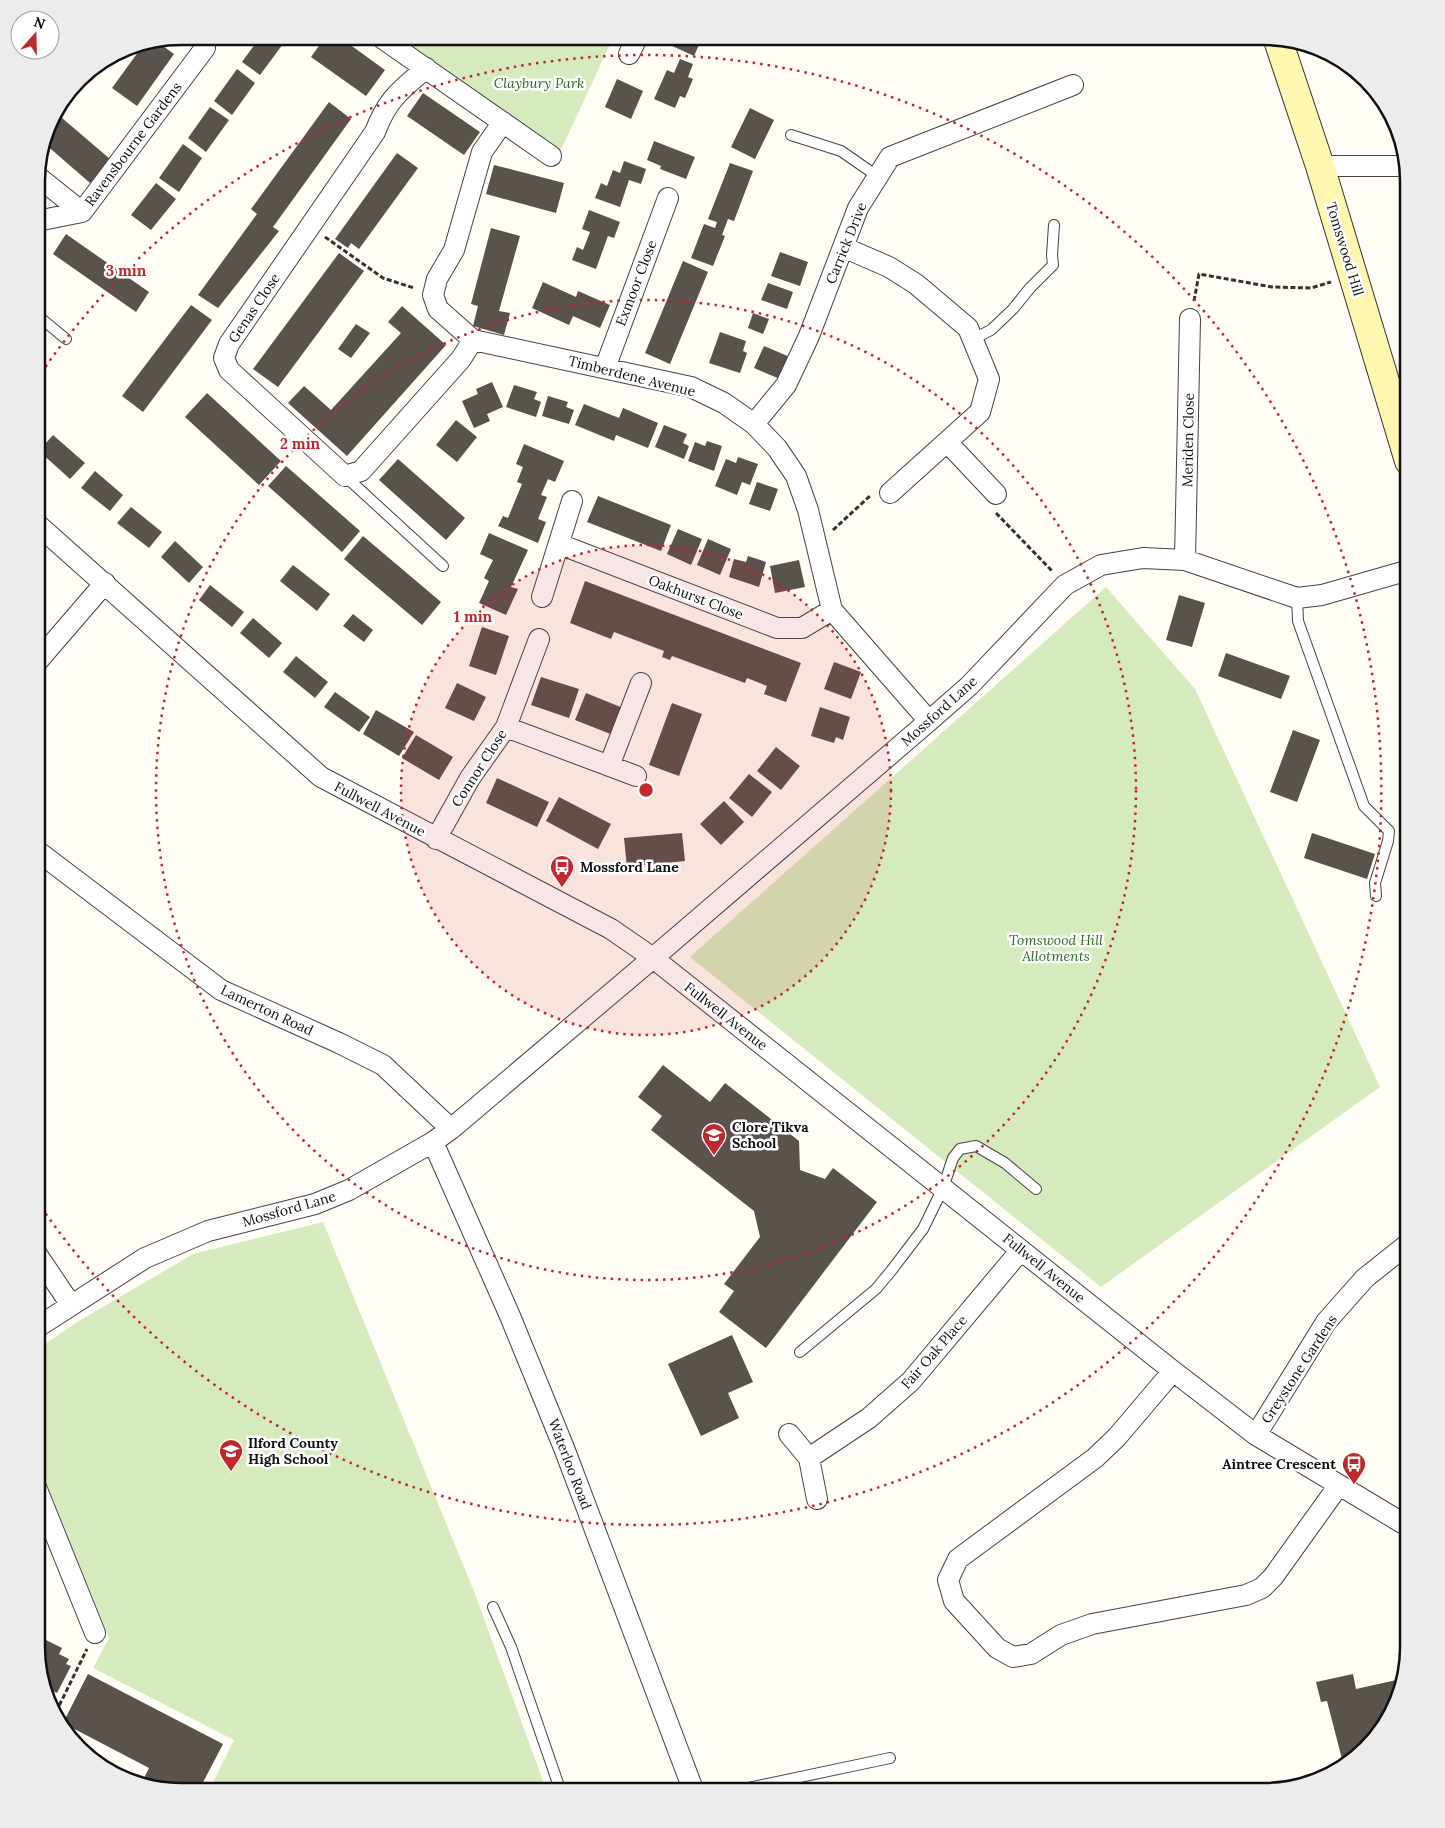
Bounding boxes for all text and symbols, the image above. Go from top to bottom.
north arrow [10,10,60,60]
text: N [31,12,48,33]
park label: Claybury Park [494,74,584,92]
street label: Ravensbourne Gardens [80,78,186,210]
street label: Carrick Drive [821,199,871,287]
street label: Tomswood Hill [1322,200,1368,298]
street label: Exmoor Close [611,237,661,329]
text: 3 min [106,261,147,280]
street label: Genas Close [224,269,284,346]
street label: Timberdene Avenue [567,351,698,401]
street label: Meriden Close [1178,392,1198,487]
text: 2 min [280,434,321,453]
street label: Oakhurst Close [646,571,746,623]
text: 1 min [454,607,493,626]
street label: Mossford Lane [897,672,981,750]
street label: Connor Close [447,726,511,810]
street label: Fullwell Avenue [331,777,429,841]
centre of rings [637,781,655,799]
bus stop icon: Mossford Lane [549,854,575,888]
place label: Mossford Lane [580,858,679,876]
park label: Tomswood Hill Allotments [1009,931,1103,965]
street label: Fullwell Avenue [681,978,772,1054]
street label: Lamerton Road [218,981,316,1039]
place label: Clore Tikva School [732,1118,809,1152]
school or university icon: Clore Tikva School [701,1122,727,1156]
street label: Mossford Lane [240,1187,338,1231]
street label: Fullwell Avenue [999,1229,1089,1307]
street label: Fair Oak Place [897,1311,971,1393]
street label: Greystone Gardens [1257,1311,1341,1427]
street label: Waterloo Road [544,1416,596,1512]
place label: Ilford County High School [248,1434,338,1468]
school or university icon: Ilford County High School [218,1438,244,1472]
bus stop icon: Aintree Crescent [1341,1451,1367,1485]
place label: Aintree Crescent [1222,1455,1336,1473]

